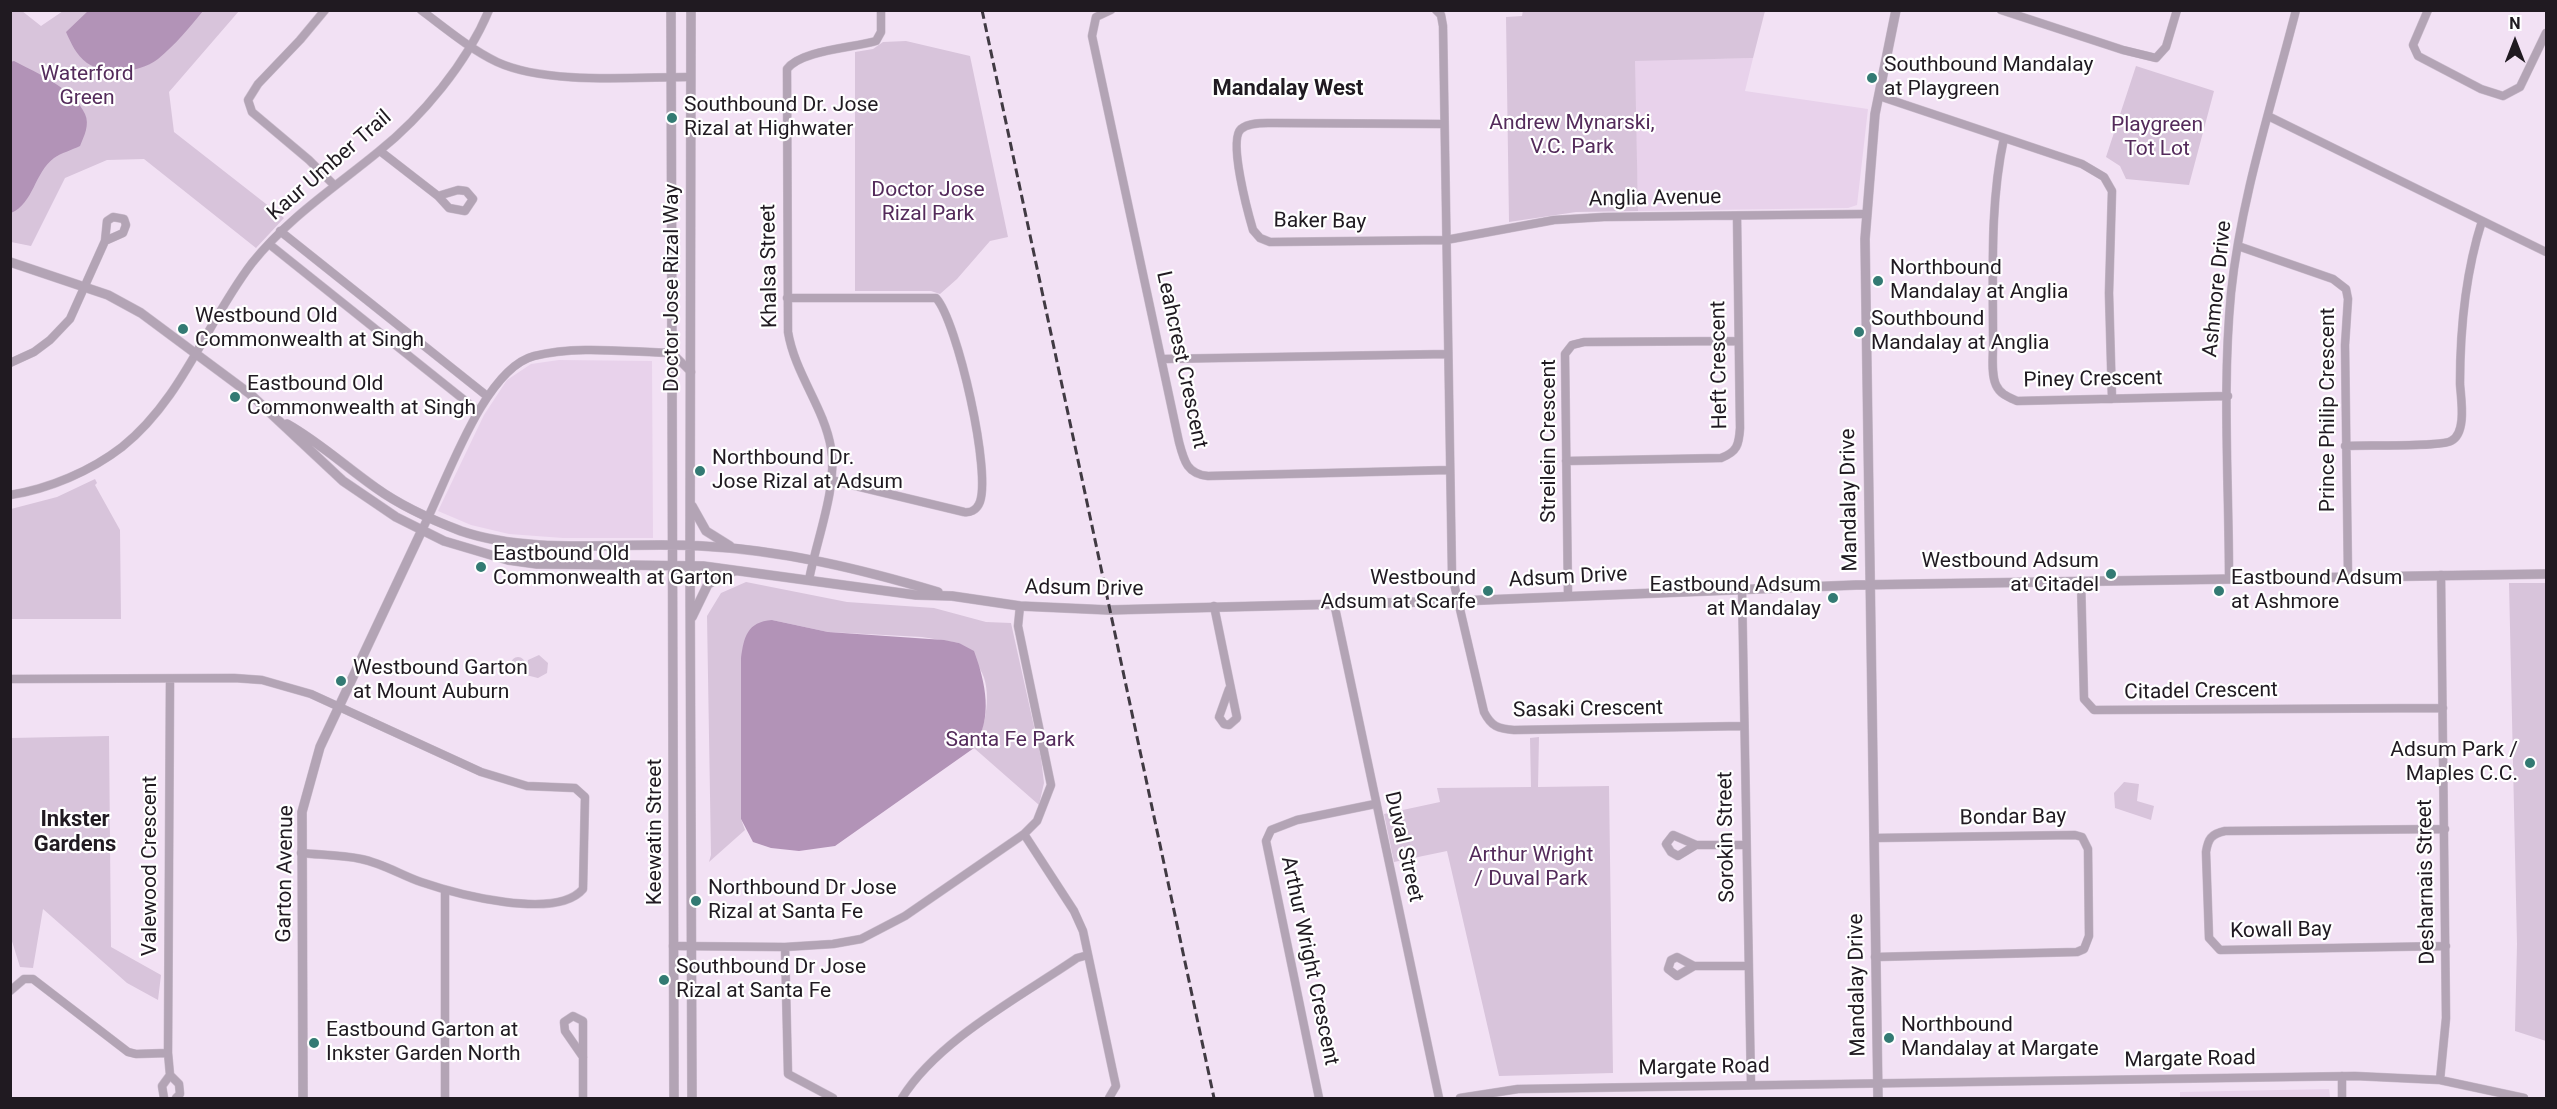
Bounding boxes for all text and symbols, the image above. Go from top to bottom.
north arrow [2485,12,2545,72]
text: N [2509,14,2521,33]
place label: Southbound Mandalay at Playgreen [1884,53,2093,103]
park label: Waterford Green [40,62,134,112]
marker: Southbound Mandalay at Playgreen [1865,71,1879,85]
district label: Mandalay West [1212,76,1364,102]
place label: Southbound Dr. Jose Rizal at Highwater [684,93,878,143]
street label: Kaur Umber Trail [263,105,397,227]
marker: Southbound Dr. Jose Rizal at Highwater [665,111,679,125]
park label: Andrew Mynarski, V.C. Park [1489,111,1655,161]
park label: Playgreen Tot Lot [2111,113,2203,163]
park label: Doctor Jose Rizal Park [871,178,985,228]
street label: Doctor Jose Rizal Way [660,184,686,392]
street label: Anglia Avenue [1588,185,1722,213]
street label: Khalsa Street [756,204,784,328]
street label: Baker Bay [1273,209,1367,235]
street label: Ashmore Drive [2198,220,2238,358]
place label: Northbound Mandalay at Anglia [1890,256,2068,306]
street label: Leahcrest Crescent [1150,269,1212,451]
marker: Northbound Mandalay at Anglia [1871,274,1885,288]
street label: Heft Crescent [1706,300,1734,430]
place label: Westbound Old Commonwealth at Singh [195,304,424,354]
place label: Southbound Mandalay at Anglia [1871,307,2049,357]
street label: Prince Philip Crescent [2316,308,2342,512]
marker: Westbound Old Commonwealth at Singh [176,322,190,336]
marker: Southbound Mandalay at Anglia [1852,325,1866,339]
street label: Streilein Crescent [1537,359,1563,523]
street label: Piney Crescent [2023,366,2163,394]
place label: Eastbound Old Commonwealth at Singh [247,372,476,422]
marker: Eastbound Old Commonwealth at Singh [228,390,242,404]
street label: Mandalay Drive [1836,428,1864,572]
place label: Northbound Dr. Jose Rizal at Adsum [712,446,903,496]
marker: Northbound Dr. Jose Rizal at Adsum [693,464,707,478]
place label: Eastbound Old Commonwealth at Garton [493,542,733,592]
place label: Westbound Adsum at Citadel [1921,549,2099,599]
marker: Eastbound Old Commonwealth at Garton [474,560,488,574]
street label: Adsum Drive [1508,562,1628,594]
place label: Westbound Adsum at Scarfe [1321,566,1476,616]
place label: Eastbound Adsum at Ashmore [2231,566,2402,616]
marker: Westbound Adsum at Citadel [2104,567,2118,581]
place label: Eastbound Adsum at Mandalay [1650,573,1821,623]
street label: Adsum Drive [1024,575,1144,603]
marker: Westbound Adsum at Scarfe [1481,584,1495,598]
marker: Eastbound Adsum at Ashmore [2212,584,2226,598]
marker: Eastbound Adsum at Mandalay [1826,591,1840,605]
place label: Westbound Garton at Mount Auburn [353,656,528,706]
marker: Westbound Garton at Mount Auburn [334,674,348,688]
street label: Citadel Crescent [2124,678,2278,706]
street label: Sasaki Crescent [1513,696,1663,724]
park label: Santa Fe Park [945,728,1075,754]
place label: Adsum Park / Maples C.C. [2390,738,2518,788]
marker: Adsum Park / Maples C.C. [2523,756,2537,770]
street label: Keewatin Street [643,759,669,905]
street label: Sorokin Street [1713,771,1741,903]
street label: Valewood Crescent [138,776,164,956]
street label: Duval Street [1378,789,1428,905]
street label: Desharnais Street [2413,799,2441,965]
street label: Bondar Bay [1960,804,2066,832]
street label: Garton Avenue [272,805,300,943]
district label: Inkster Gardens [34,807,116,858]
park label: Arthur Wright / Duval Park [1469,843,1593,893]
street label: Arthur Wright Crescent [1275,854,1343,1068]
place label: Northbound Dr Jose Rizal at Santa Fe [708,876,897,926]
marker: Northbound Dr Jose Rizal at Santa Fe [689,894,703,908]
street label: Mandalay Drive [1844,913,1872,1057]
street label: Kowall Bay [2230,918,2332,944]
place label: Southbound Dr Jose Rizal at Santa Fe [676,955,866,1005]
marker: Southbound Dr Jose Rizal at Santa Fe [657,973,671,987]
place label: Northbound Mandalay at Margate [1901,1013,2099,1063]
place label: Eastbound Garton at Inkster Garden North [326,1018,521,1068]
marker: Northbound Mandalay at Margate [1882,1031,1896,1045]
marker: Eastbound Garton at Inkster Garden North [307,1036,321,1050]
street label: Margate Road [2124,1046,2256,1074]
street label: Margate Road [1638,1054,1770,1082]

